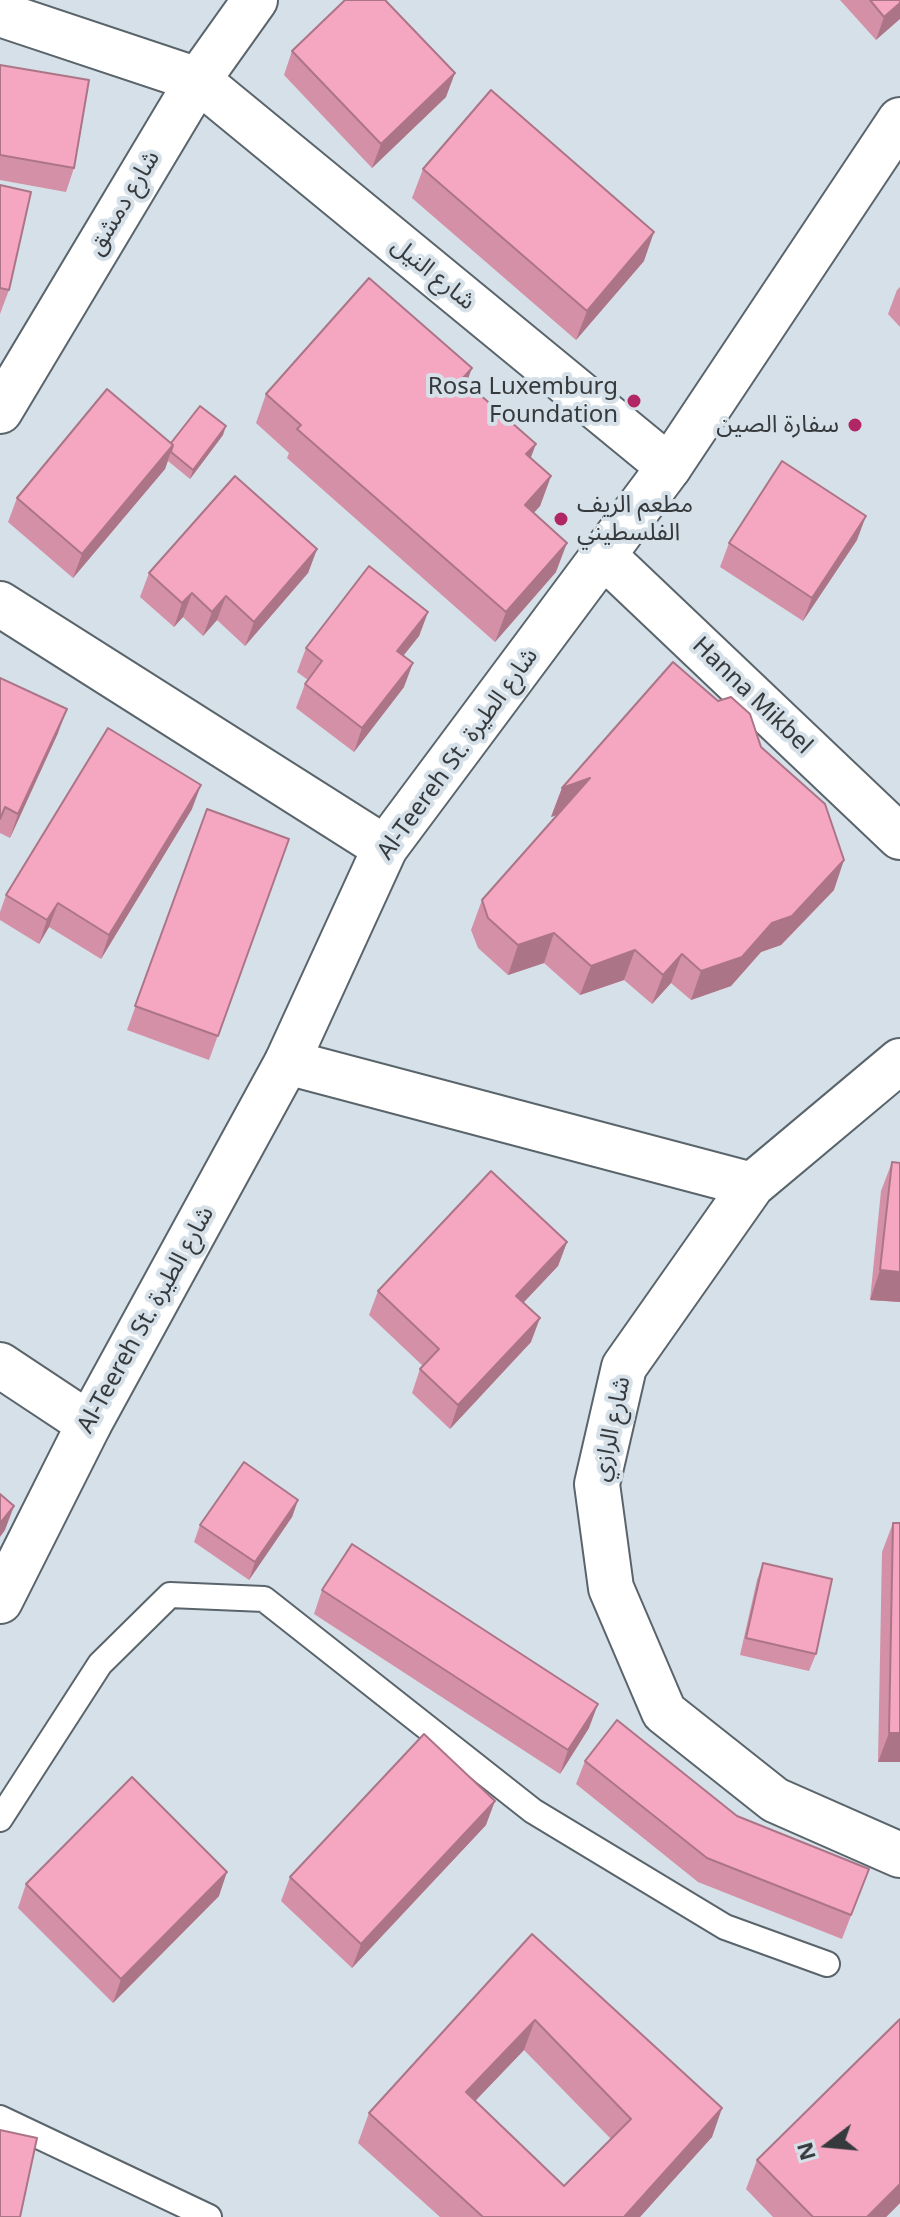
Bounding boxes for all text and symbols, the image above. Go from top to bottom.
street label: شارع دمشق [82,146,166,260]
street label: شارع النيل [385,231,481,317]
place label: Rosa Luxemburg Foundation [428,373,618,429]
marker: Rosa Luxemburg Foundation [625,392,643,410]
place label: سفارة الصين [716,411,839,439]
marker: سفارة الصين [846,416,864,434]
place label: مطعم الريف الفلسطيني [577,491,693,547]
marker: مطعم الريف الفلسطيني [552,510,570,528]
street label: Hanna Mikbel [686,631,818,761]
street label: Al-Teereh St. شارع الطيرة [371,642,545,866]
street label: Al-Teereh St. شارع الطيرة [72,1202,220,1438]
street label: شارع الرازي [587,1374,637,1484]
north arrow [788,2105,868,2185]
text: N [788,2139,822,2164]

